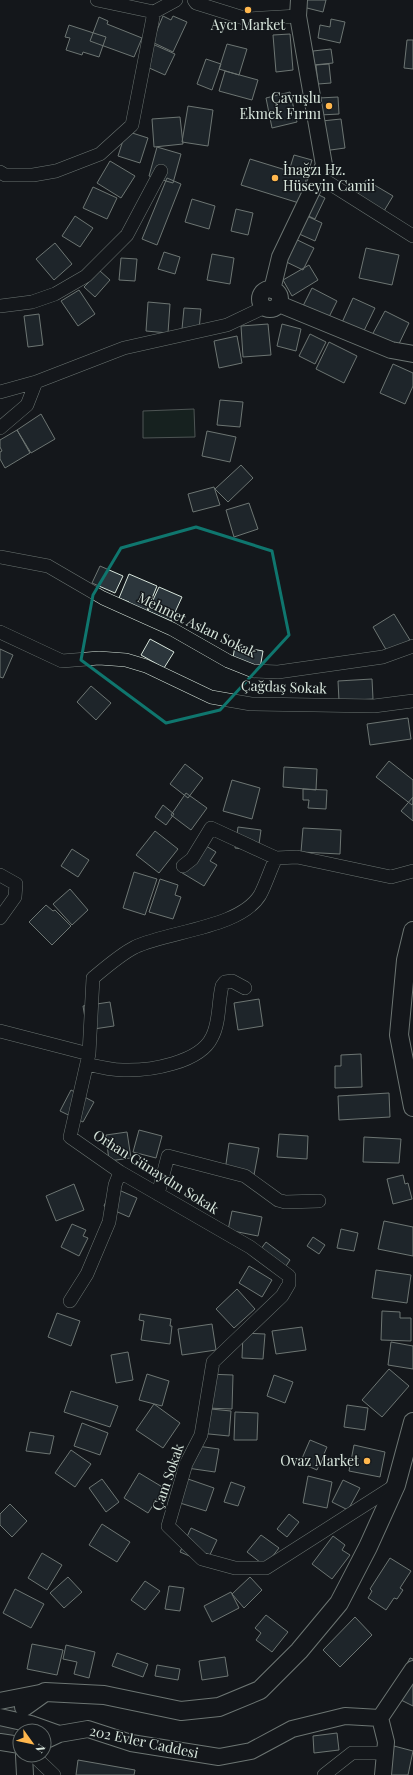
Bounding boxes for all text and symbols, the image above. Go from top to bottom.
marker: Aycı Market [243,5,253,15]
place label: Aycı Market [210,15,286,34]
place label: Çavuşlu Ekmek Fırını [239,88,321,123]
marker: Çavuşlu Ekmek Fırını [324,101,334,111]
place label: İnağzı Hz. Hüseyin Camii [283,160,375,195]
marker: İnağzı Hz. Hüseyin Camii [270,173,280,183]
street label: Mehmet Aslan Sokak [135,588,260,662]
street label: Çağdaş Sokak [241,676,328,698]
street label: Orhan Günaydın Sokak [90,1125,223,1218]
street label: Çam Sokak [147,1440,188,1513]
place label: Ovaz Market [280,1451,360,1470]
marker: Ovaz Market [362,1456,372,1466]
street label: 202 Evler Caddesi [88,1721,200,1762]
north arrow [12,1723,52,1763]
text: N [32,1741,49,1756]

